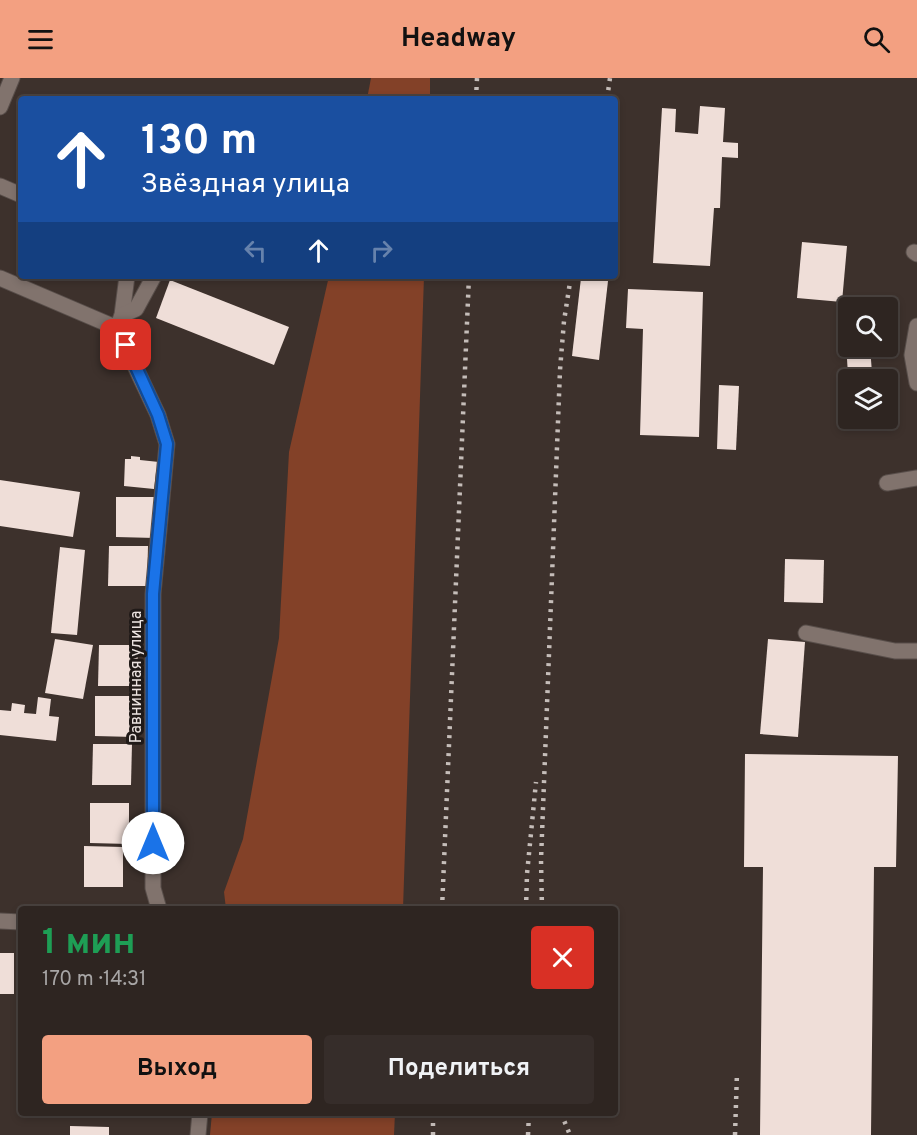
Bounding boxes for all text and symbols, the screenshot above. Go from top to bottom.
text: Headway [401,22,516,56]
icon: menu [24,23,57,56]
icon: search [860,23,893,56]
text: 130 m [141,116,257,169]
icon: ahead [42,120,120,198]
text: Звёздная улица [141,168,350,202]
icon: left [239,234,272,267]
icon: ahead [302,234,335,267]
icon: right [365,234,398,267]
map controls [838,297,898,429]
button: search [838,297,898,357]
pin [100,319,151,370]
icon: arrive [109,328,142,361]
button: layers [838,369,898,429]
street label: Равнинная улица [127,611,147,743]
position arrow [121,811,185,875]
text: 1 мин [42,921,136,967]
button: close [531,926,594,989]
text: 170 m · 14:31 [42,967,147,993]
button: Выход [42,1035,312,1104]
button: Поделиться [324,1035,594,1104]

